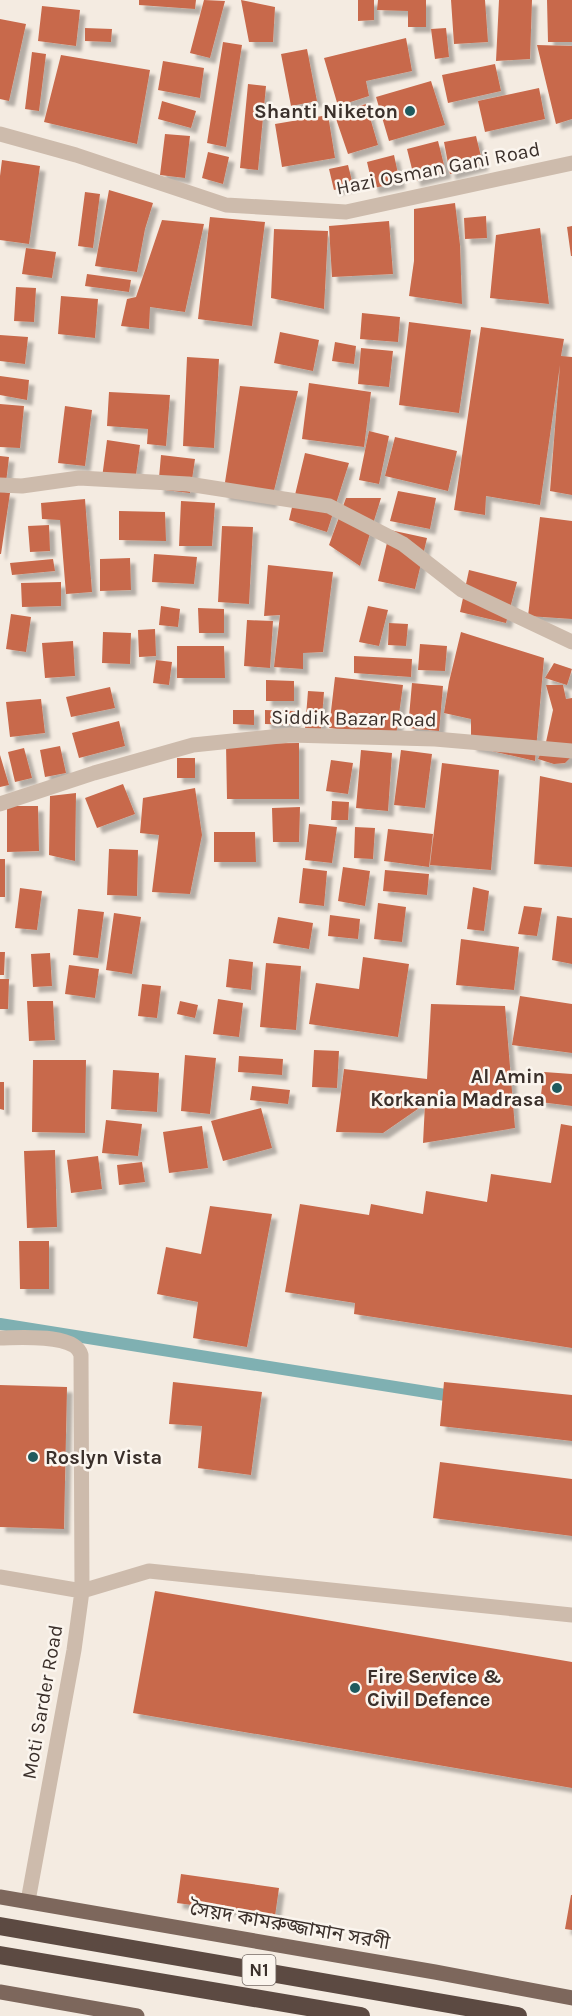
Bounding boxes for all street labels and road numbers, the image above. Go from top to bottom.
street label: Hazi Osman Gani Road [334,137,542,200]
street label: Siddik Bazar Road [271,706,437,731]
street label: Moti Sarder Road [18,1623,67,1781]
street label: সৈয়দ কামরুজ্জামান সরণী [187,1895,393,1955]
road number: N1 [242,1955,276,1985]

